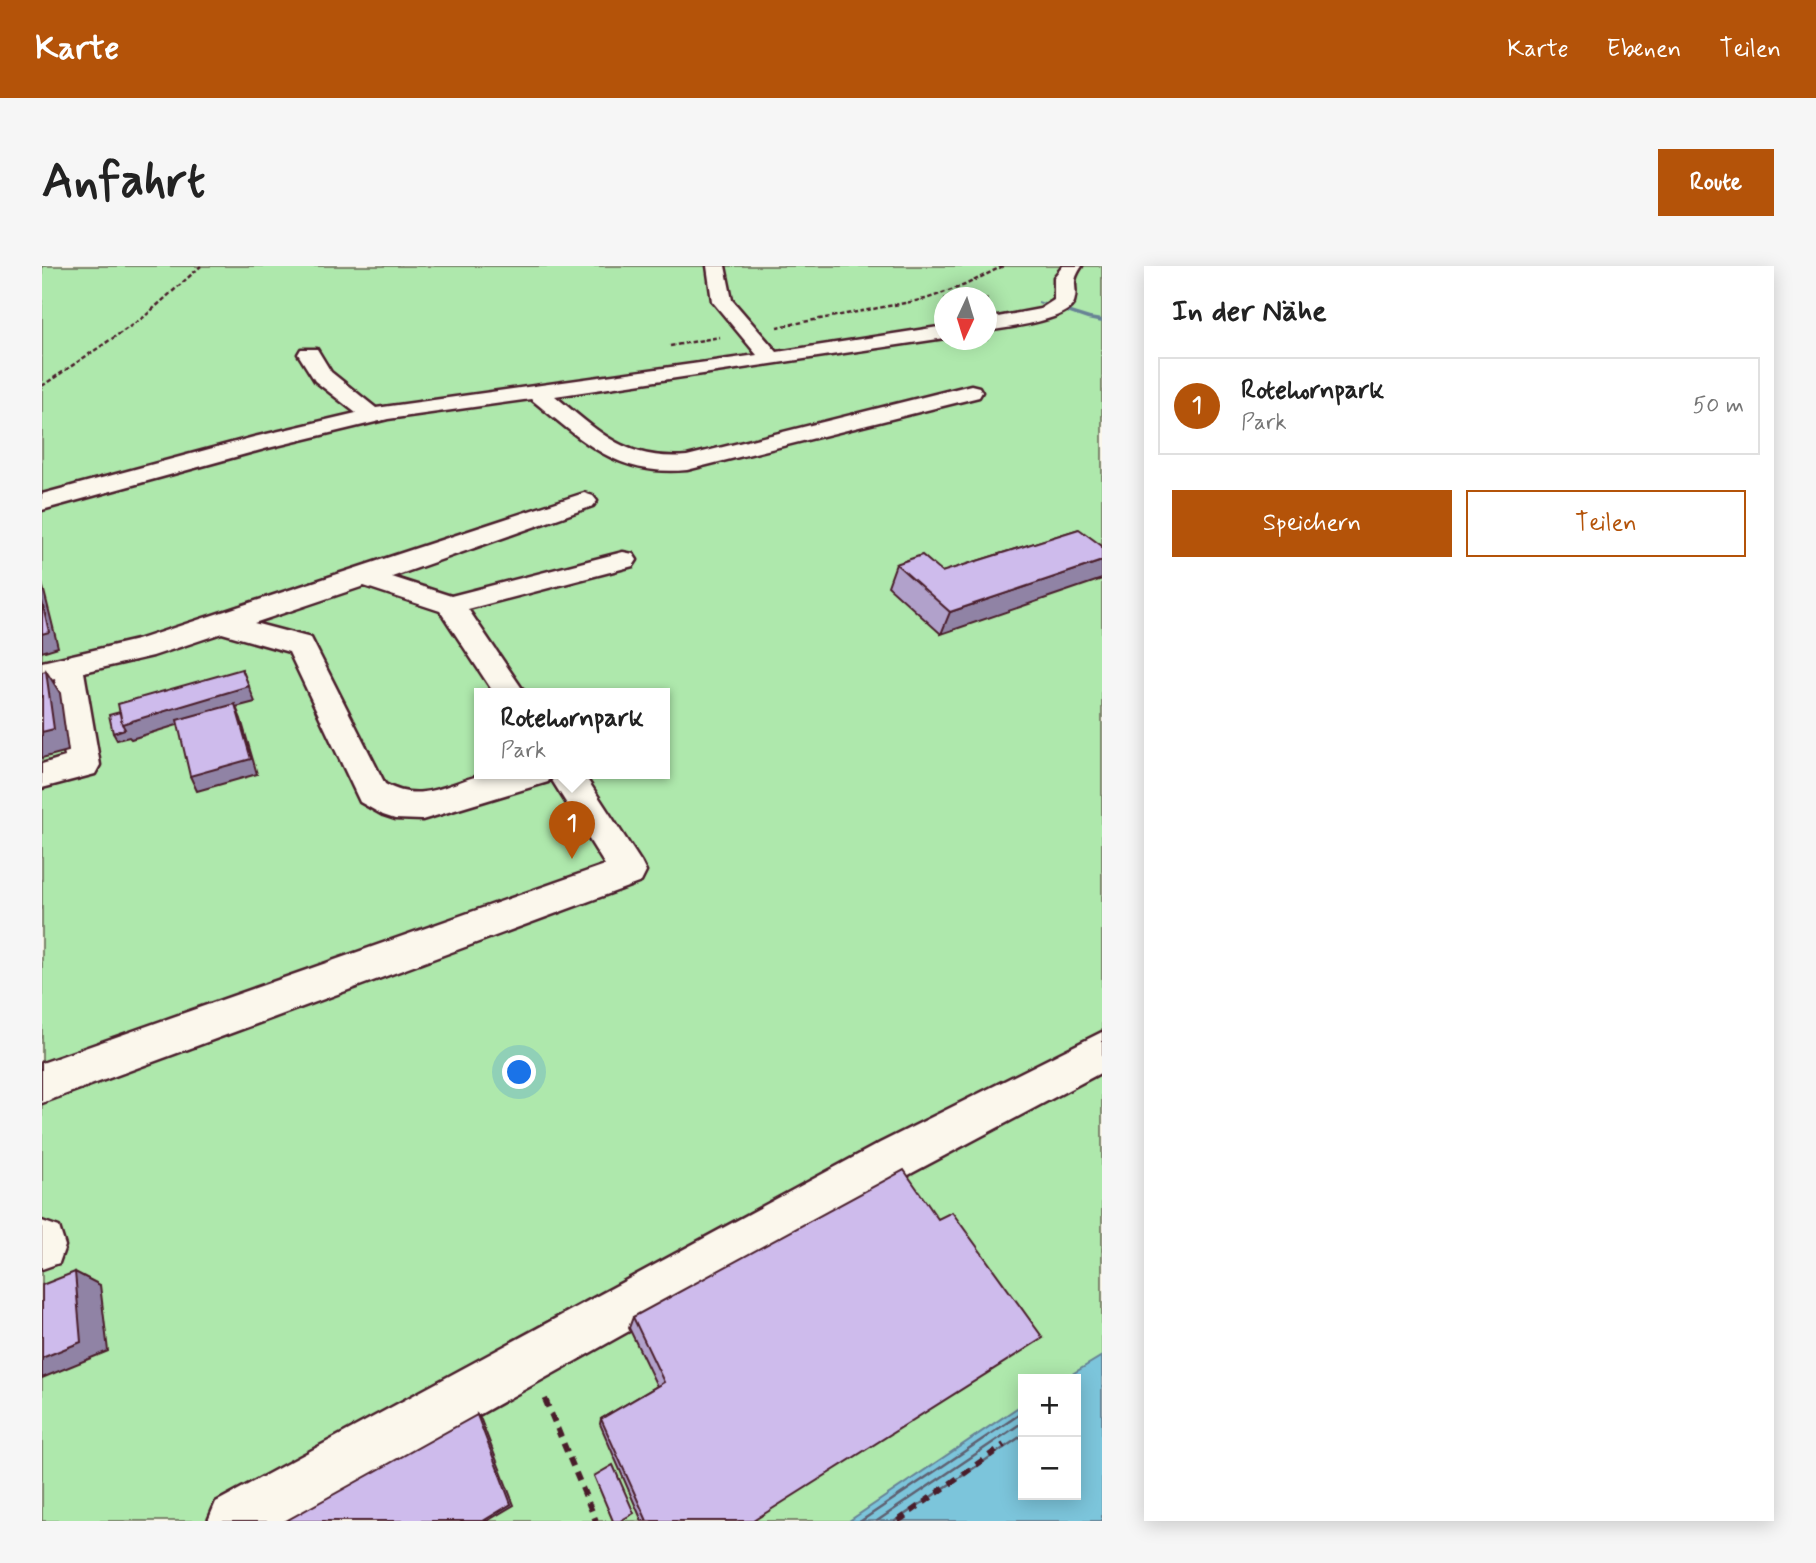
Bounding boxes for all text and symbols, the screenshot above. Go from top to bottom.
text: Karte [35,27,119,71]
text: Karte [1507,34,1569,65]
text: Ebenen [1607,34,1681,65]
text: Teilen [1719,34,1781,65]
button: Route [1658,149,1774,216]
text: Anfahrt [42,150,205,215]
north arrow [934,287,997,350]
text: In der Nähe [1172,292,1327,331]
text: Rotehornpark [1241,374,1384,408]
text: 1 [1192,391,1202,421]
text: 50 m [1693,391,1744,421]
text: Park [1241,408,1287,438]
button: Speichern [1172,490,1452,557]
button: Teilen [1466,490,1746,557]
popup [474,688,670,779]
text: Rotehornpark [500,702,644,736]
text: Park [500,736,546,766]
pin: 1 [549,801,595,859]
your location [502,1055,536,1089]
map controls [1018,1374,1081,1500]
button: + [1018,1374,1081,1437]
button: − [1018,1437,1081,1500]

